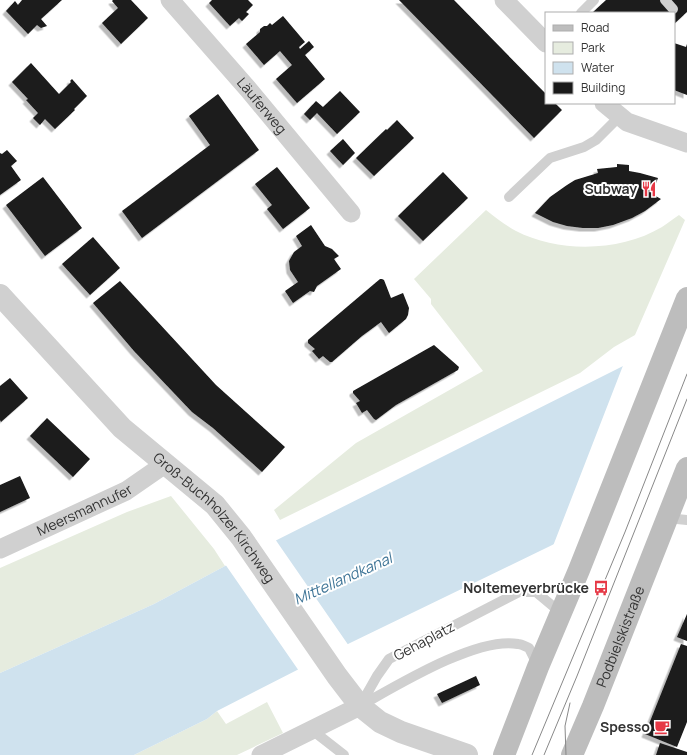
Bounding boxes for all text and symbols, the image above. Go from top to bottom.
legend [545,12,675,104]
text: Road [581,19,609,36]
text: Park [581,39,606,56]
text: Water [581,59,615,76]
street label: Läuferweg [233,73,291,138]
text: Building [581,79,625,96]
place label: Subway [584,179,637,198]
restaurant icon: Subway [640,180,658,198]
street label: Groß-Buchholzer Kirchweg [150,448,280,586]
street label: Meersmannufer [34,480,136,540]
water label: Mittellandkanal [290,546,398,610]
place label: Noltemeyerbrücke [463,578,589,597]
bus stop icon: Noltemeyerbrücke [592,579,610,597]
street label: Podbielskistraße [591,583,649,690]
street label: Gehaplatz [390,617,458,665]
place label: Spesso [600,717,650,736]
cafe icon: Spesso [653,718,671,736]

